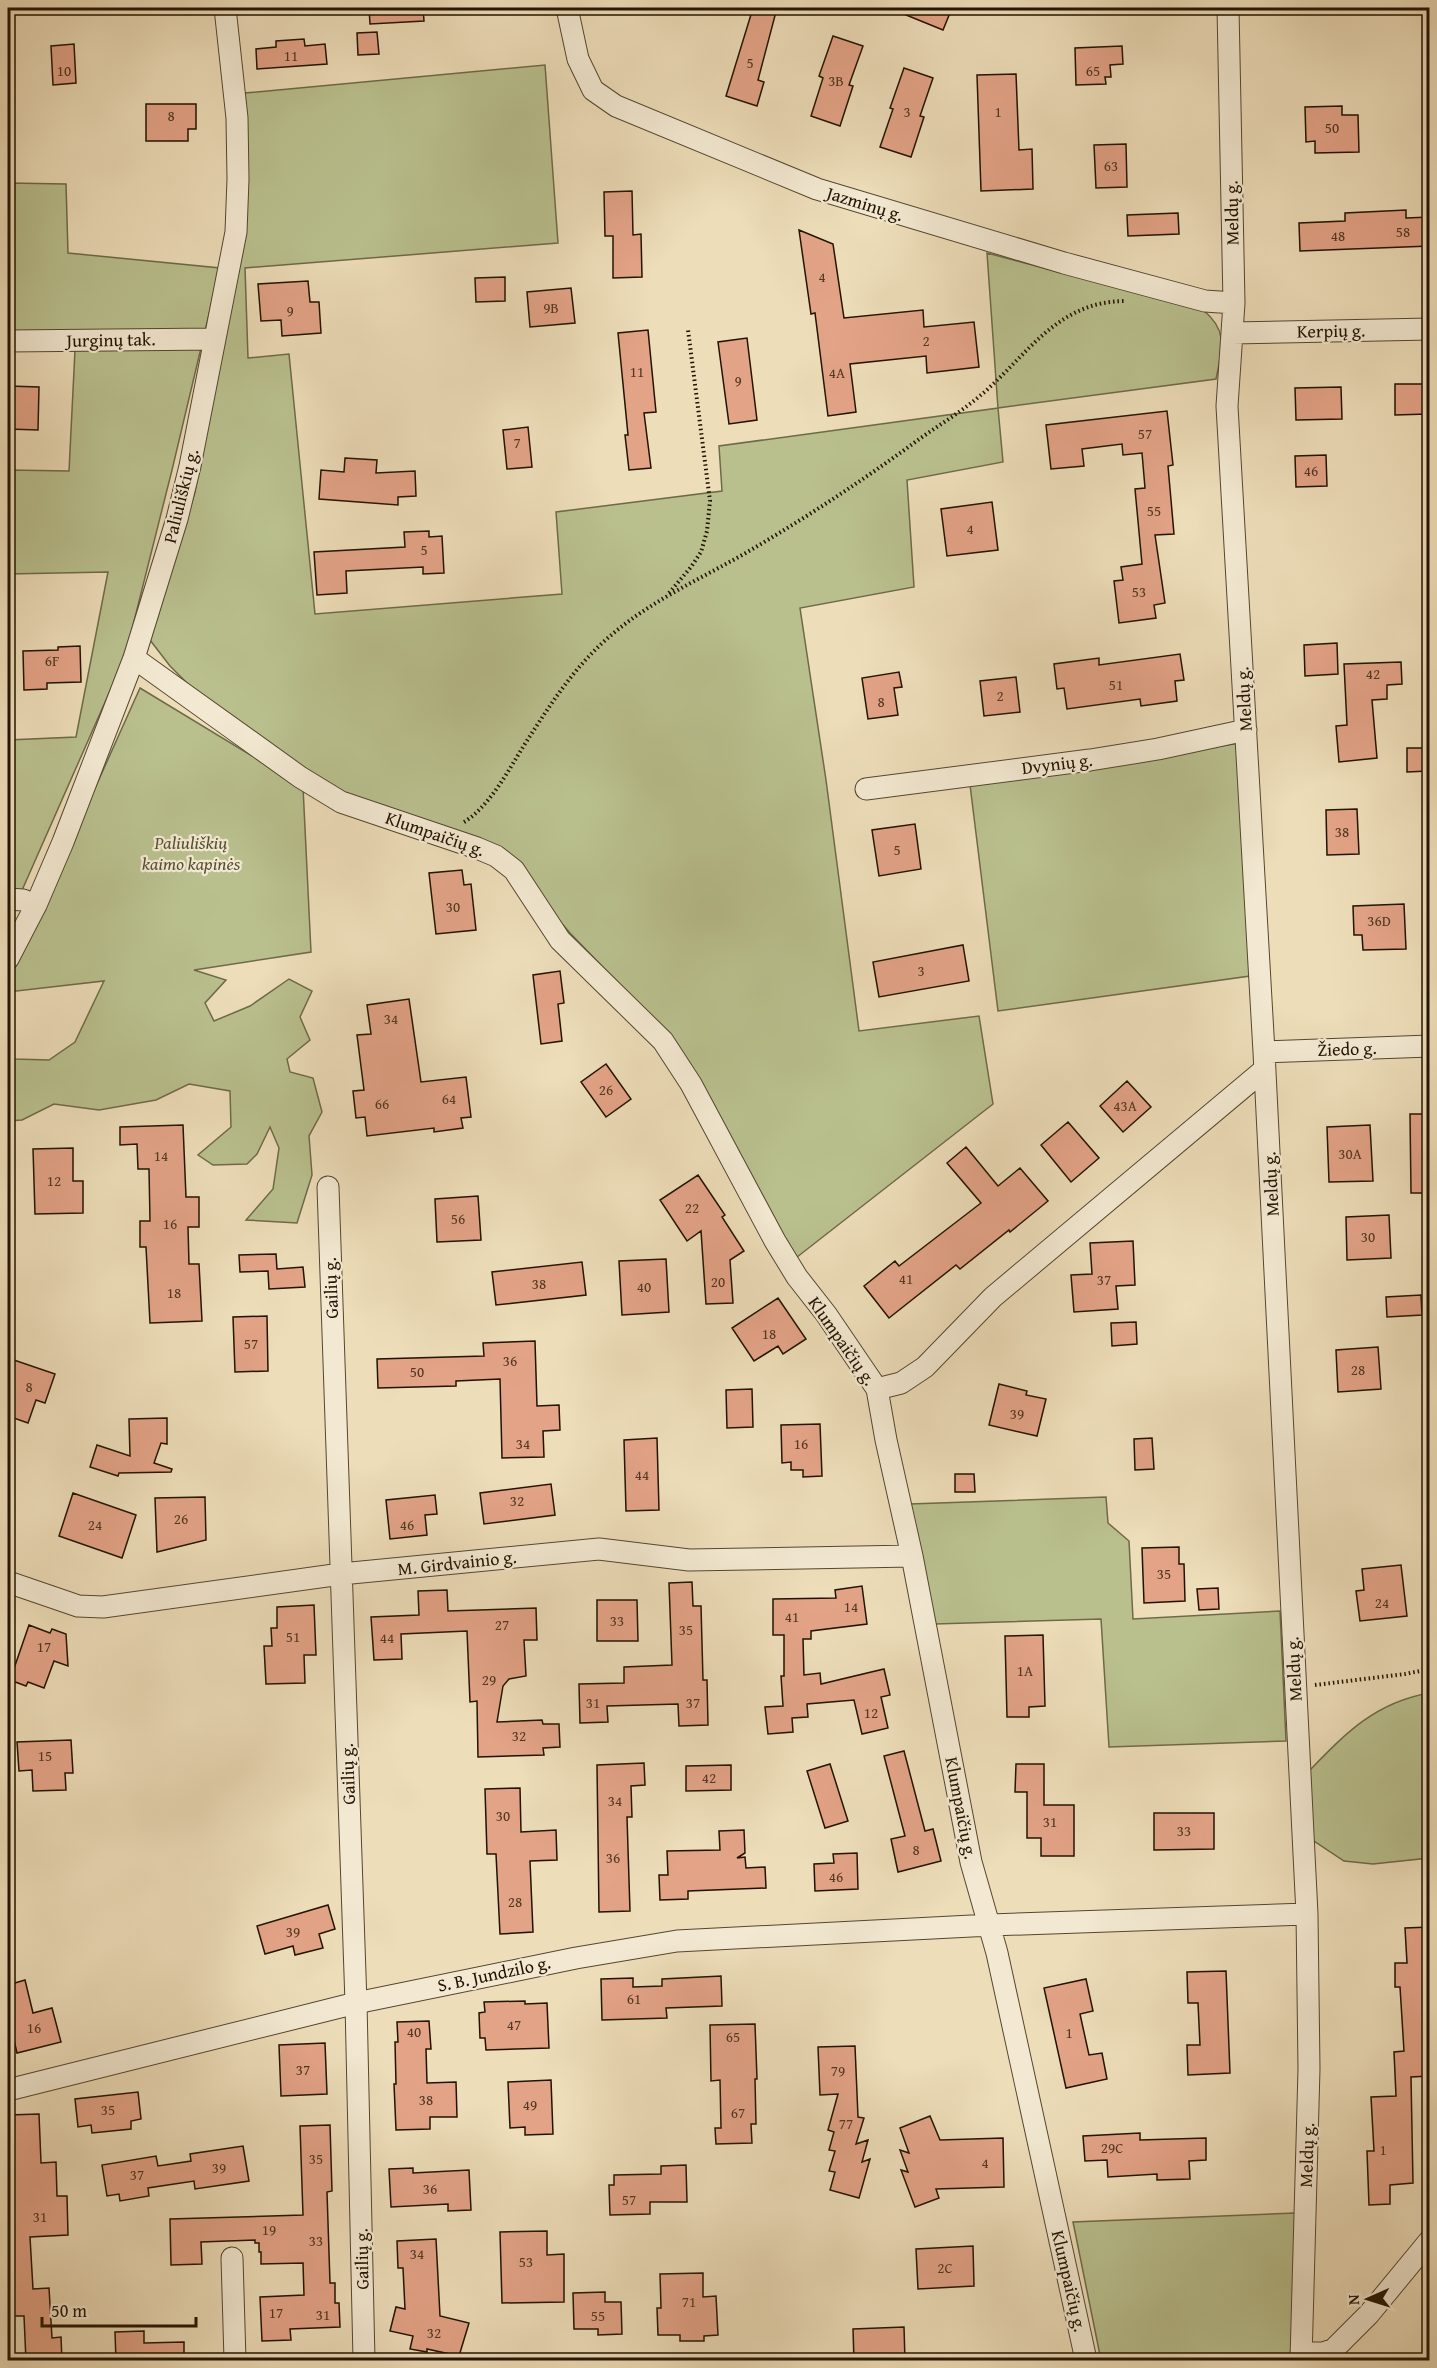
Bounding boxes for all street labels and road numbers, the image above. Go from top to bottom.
street label: Jazminų g. [822,178,907,228]
street label: Meldų g. [1217,180,1246,246]
street label: Kerpių g. [1297,316,1365,345]
street label: Jurginų tak. [64,325,156,354]
street label: Paliuliškių g. [156,446,205,546]
street label: Meldų g. [1228,666,1259,732]
street label: Dvynių g. [1020,746,1094,781]
street label: Klumpaičių g. [382,804,488,863]
street label: Žiedo g. [1317,1034,1377,1063]
street label: Meldų g. [1255,1151,1286,1217]
street label: Gailių g. [316,1257,345,1319]
street label: Klumpaičių g. [802,1291,883,1391]
street label: M. Girdvainio g. [396,1543,518,1582]
street label: Meldų g. [1278,1636,1309,1702]
street label: Gailių g. [333,1743,362,1805]
street label: Klumpaičių g. [938,1755,985,1861]
street label: S. B. Jundzilo g. [435,1948,553,1999]
street label: Meldų g. [1292,2122,1321,2188]
street label: Klumpaičių g. [1045,2227,1094,2334]
street label: Gailių g. [347,2228,376,2290]

